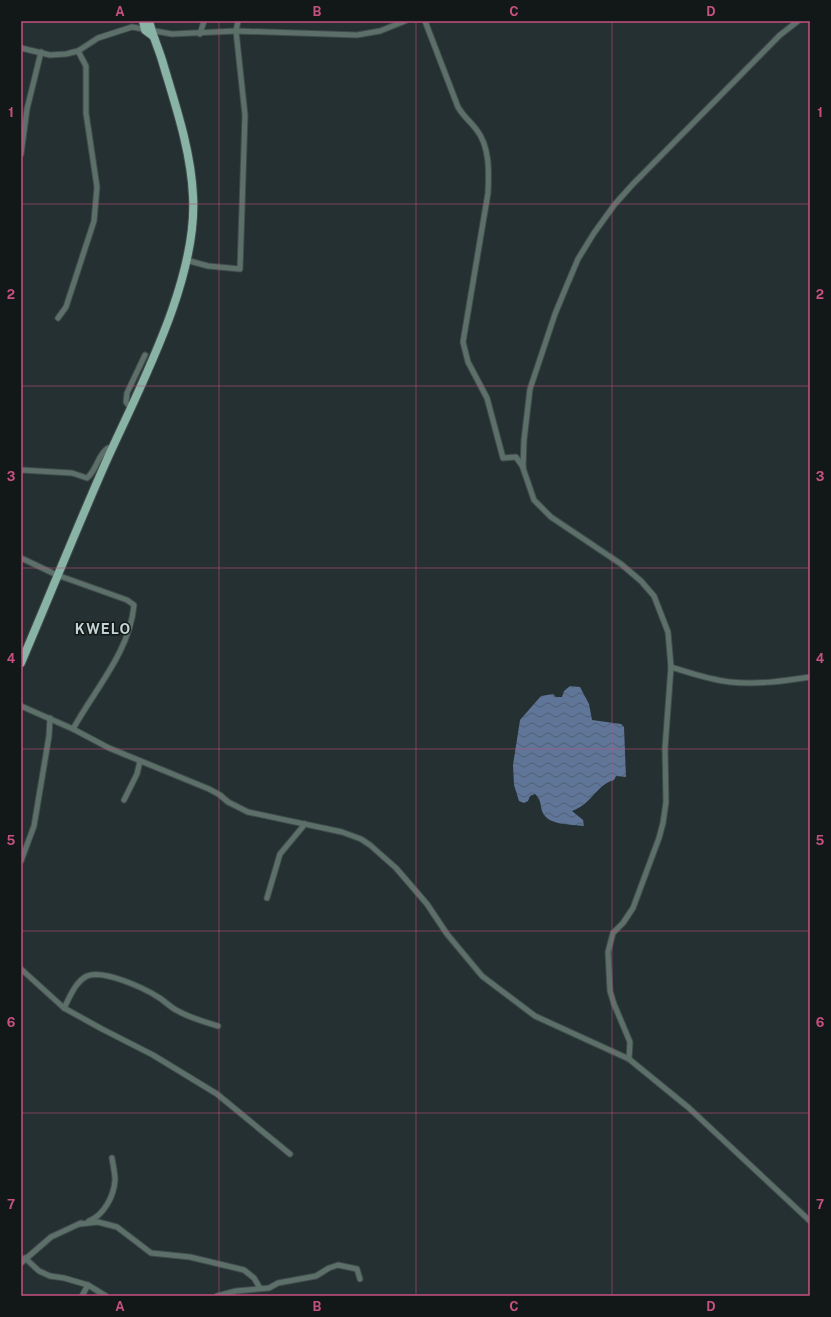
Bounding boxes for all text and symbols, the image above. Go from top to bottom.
text: A [115,4,125,19]
text: B [313,4,322,19]
text: C [509,4,519,19]
text: D [706,4,716,19]
text: 1 [8,105,14,120]
text: 1 [817,105,823,120]
text: 2 [7,287,15,302]
text: 2 [816,287,824,302]
text: 3 [7,469,16,484]
text: 3 [816,469,825,484]
district label: KWELO [75,621,131,637]
text: 4 [7,651,16,666]
text: 4 [816,651,825,666]
text: 5 [7,833,16,848]
text: 5 [816,833,825,848]
text: 6 [7,1015,16,1030]
text: 6 [816,1015,825,1030]
text: 7 [7,1197,15,1212]
text: 7 [816,1197,824,1212]
text: A [115,1299,125,1314]
text: B [313,1299,322,1314]
text: C [509,1299,519,1314]
text: D [706,1299,716,1314]

